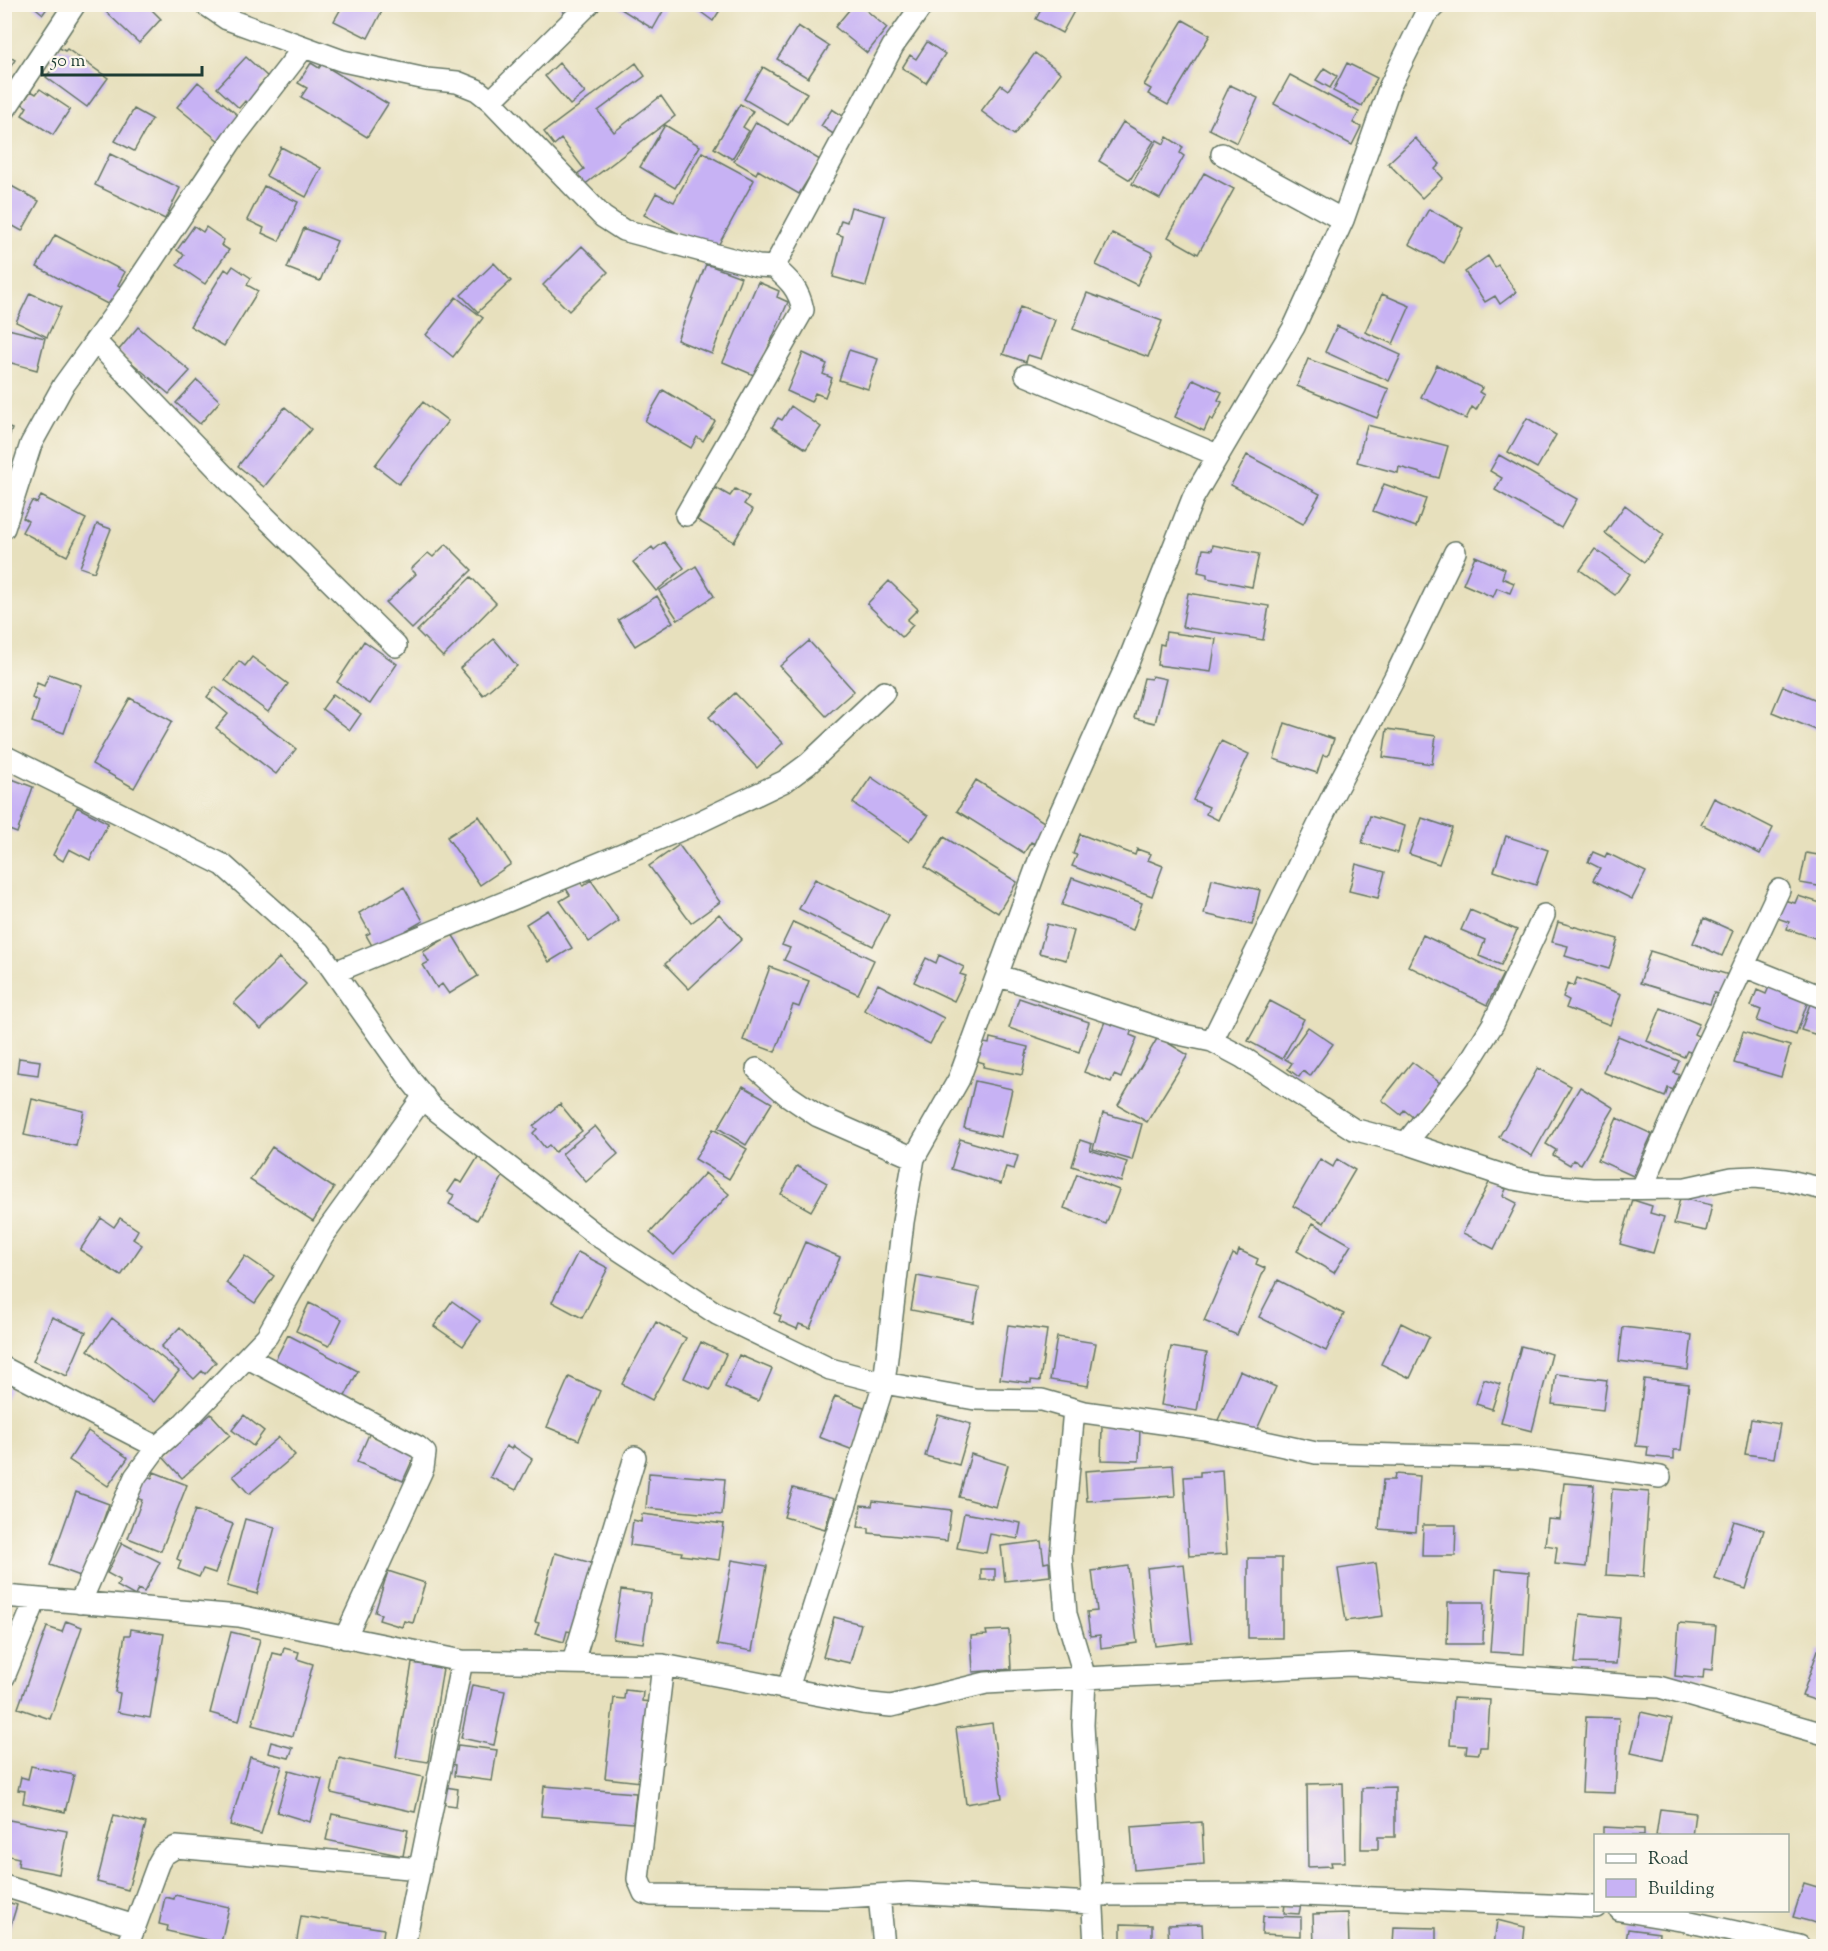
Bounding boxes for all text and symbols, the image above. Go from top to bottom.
scale bar [42,39,202,77]
text: 50 m [50,49,86,75]
legend [1594,1834,1789,1912]
text: Road [1648,1847,1688,1873]
text: Building [1648,1877,1714,1903]

